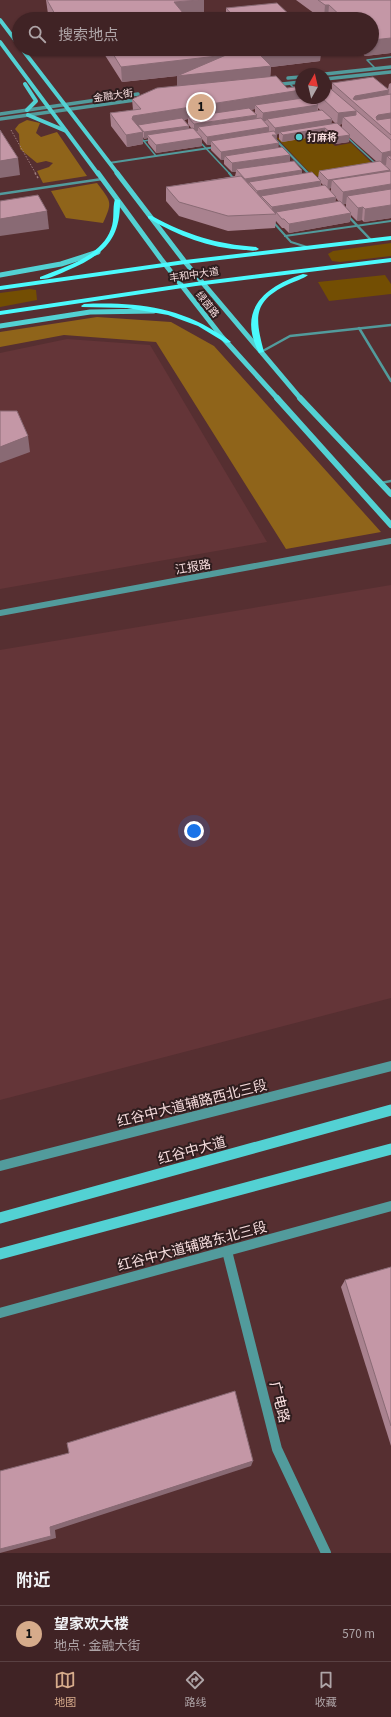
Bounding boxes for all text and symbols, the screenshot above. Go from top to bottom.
search box [12,12,379,56]
icon: search [26,23,48,45]
text: 搜索地点 [58,25,118,46]
north arrow [295,68,331,104]
street label: 金融大街 [92,86,134,106]
pin: 1 [188,92,214,122]
place label: 打麻将 [307,131,337,145]
marker: 打麻将 [294,132,304,142]
street label: 丰和中大道 [168,265,220,285]
street label: 绿茵路 [192,289,222,321]
street label: 江报路 [174,556,212,579]
your location [184,821,204,841]
street label: 红谷中大道辅路西北三段 [115,1076,269,1132]
street label: 红谷中大道 [156,1132,229,1170]
street label: 红谷中大道辅路东北三段 [115,1217,269,1277]
street label: 广电路 [264,1379,294,1425]
text: 附近 [16,1569,50,1593]
text: 望家欢大楼 [54,1614,129,1635]
text: 1 [26,1625,32,1643]
text: 570 m [342,1625,375,1643]
text: 地点 · 金融大街 [54,1637,140,1655]
tab: 地图 [54,1669,76,1710]
tab: 路线 [184,1669,206,1710]
tab: 收藏 [315,1669,337,1710]

